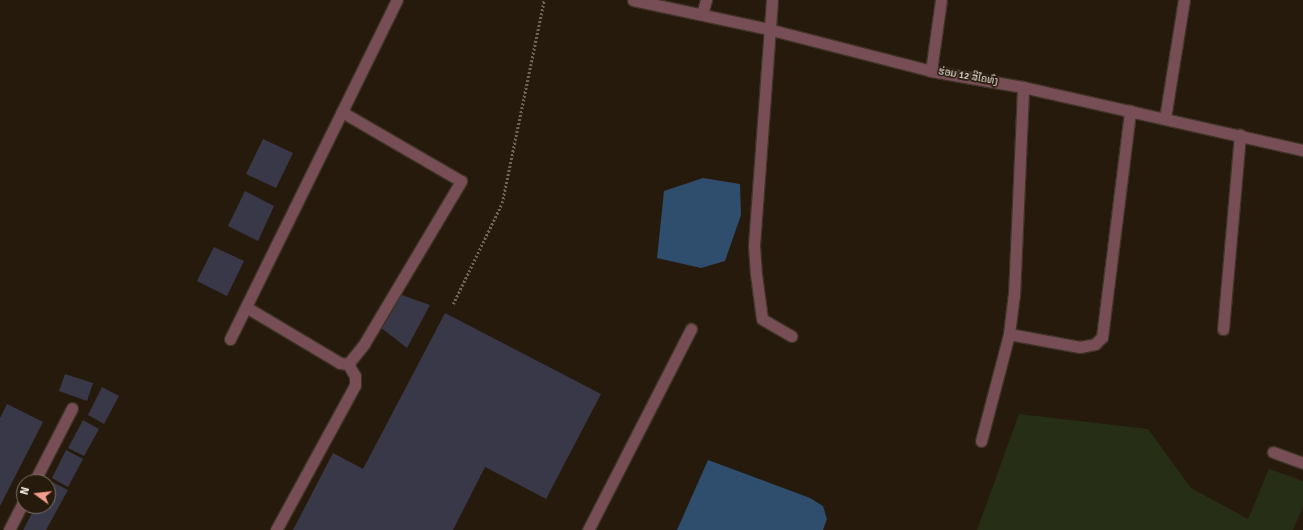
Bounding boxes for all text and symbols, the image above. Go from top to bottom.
street label: ຮ່ອມ 12 ສີໄຄທົ່ງ [937,66,999,88]
north arrow [16,474,56,514]
text: N [18,486,32,496]

